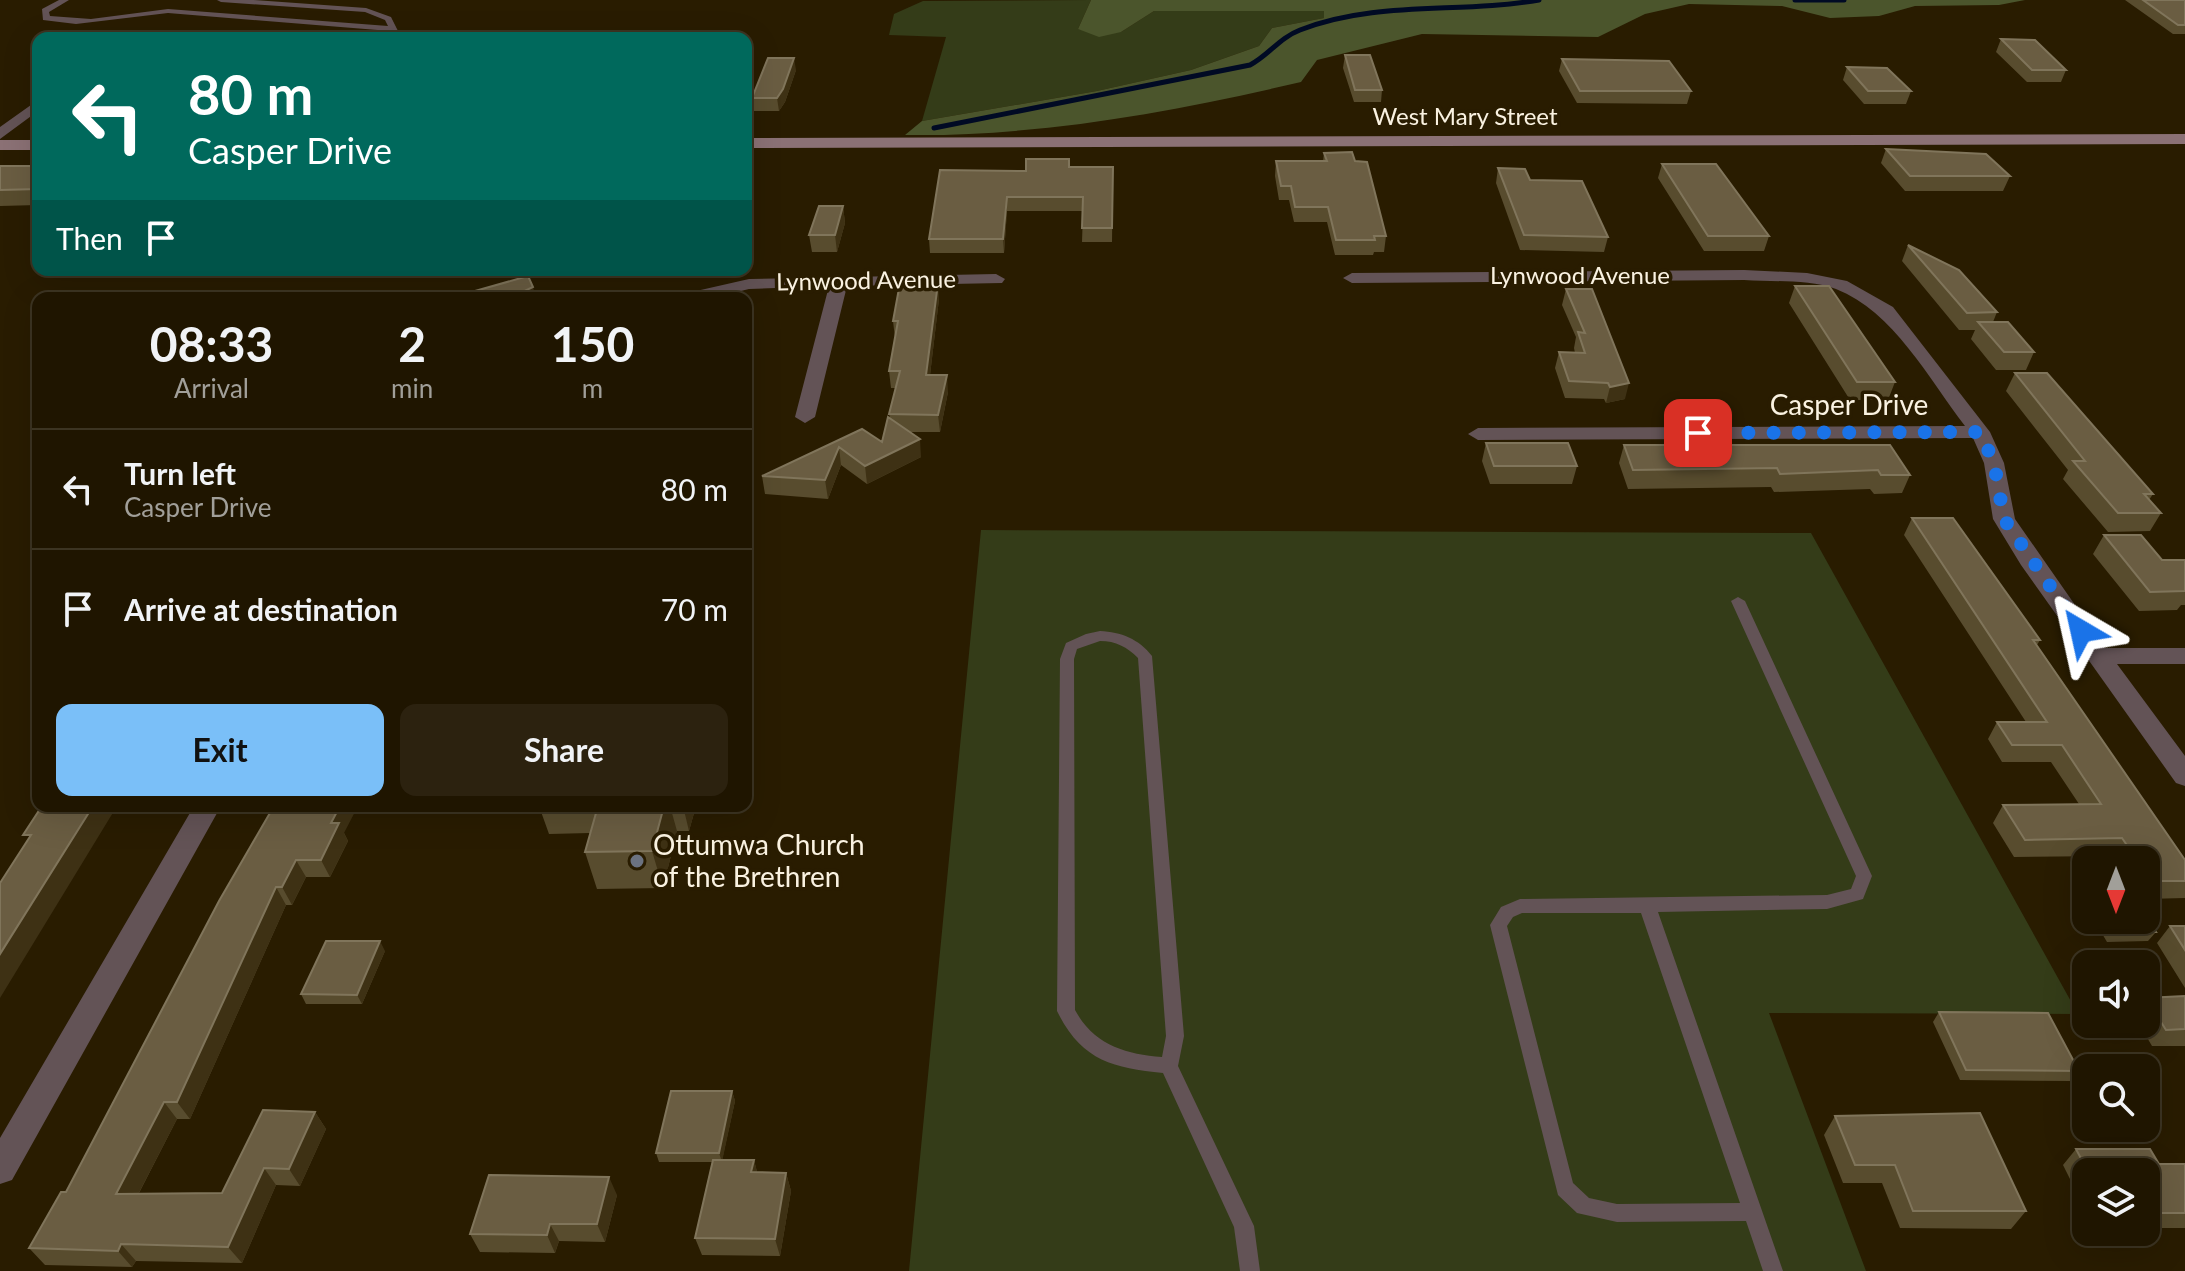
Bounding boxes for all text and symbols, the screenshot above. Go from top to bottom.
text: 80 m [188,60,313,127]
icon: left [56,64,160,168]
street label: West Mary Street [1372,101,1558,130]
text: Casper Drive [188,128,392,172]
icon: arrive [139,216,183,260]
text: Then [56,220,123,256]
street label: Lynwood Avenue [1490,260,1670,289]
street label: Lynwood Avenue [776,263,956,296]
text: 08:33 [150,315,273,372]
text: 2 [398,315,426,372]
text: 150 [551,315,634,372]
text: Arrival [174,372,249,404]
text: min [391,372,433,404]
text: m [582,372,603,404]
street label: Casper Drive [1770,387,1928,421]
pin [1664,399,1732,467]
icon: arrive [1676,411,1720,455]
text: Turn left [124,455,236,491]
icon: left [56,467,100,511]
text: 80 m [661,471,728,507]
text: Casper Drive [124,491,271,523]
icon: arrive [56,587,100,631]
position arrow [2039,589,2123,673]
text: Arrive at destination [124,591,398,627]
text: 70 m [661,591,728,627]
button: Exit [56,704,384,796]
button: Share [400,704,728,796]
place label: Ottumwa Church of the Brethren [653,827,865,893]
north arrow [2072,846,2160,934]
map controls [2072,846,2160,1246]
marker: Ottumwa Church of the Brethren [628,852,646,870]
button: sound [2072,950,2160,1038]
button: search [2072,1054,2160,1142]
button: layers [2072,1158,2160,1246]

